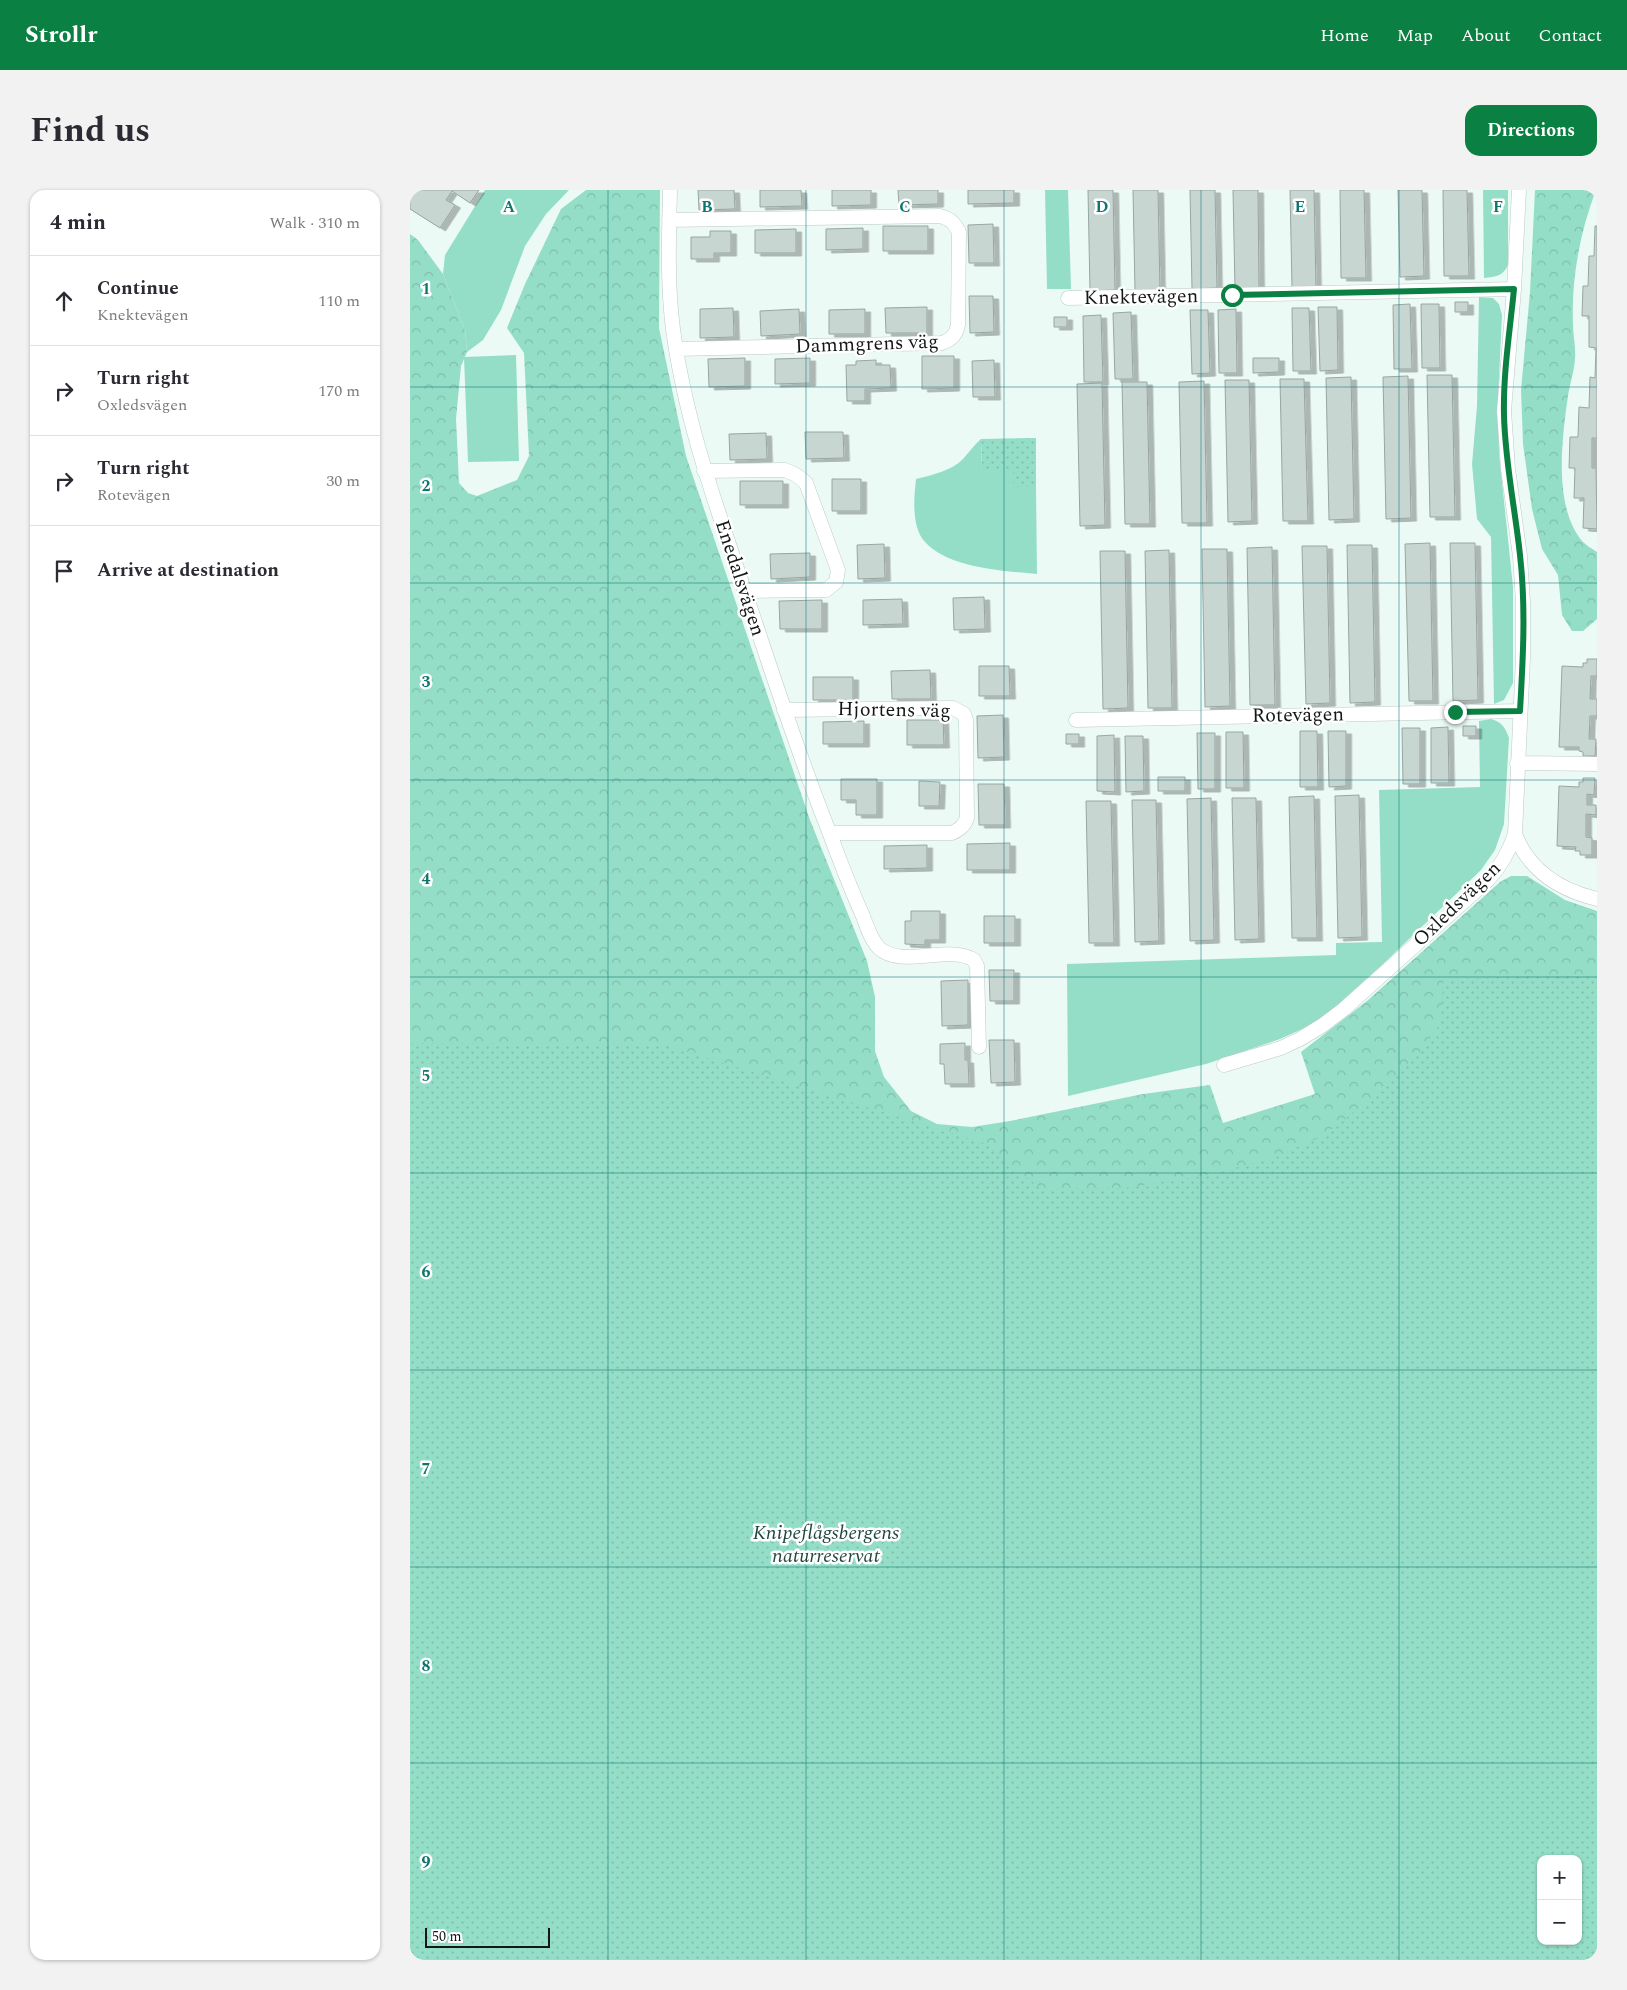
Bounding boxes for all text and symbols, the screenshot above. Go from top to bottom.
text: Strollr [25,17,97,53]
text: Home [1320,22,1369,49]
text: Map [1397,22,1433,49]
text: About [1461,22,1511,49]
text: Contact [1539,22,1602,49]
text: Find us [30,104,150,157]
button: Directions [1465,105,1597,156]
text: A [503,195,516,219]
text: B [701,195,713,219]
text: C [899,195,911,219]
text: D [1096,195,1109,219]
text: E [1295,195,1305,219]
text: F [1493,195,1503,219]
text: 4 min [50,207,106,239]
text: Walk · 310 m [269,211,360,235]
text: Continue [97,274,179,303]
text: 1 [422,277,430,301]
street label: Knektevägen [1083,281,1199,313]
route start [1221,284,1244,307]
icon: ahead [50,287,78,315]
text: 110 m [318,289,360,313]
text: Knektevägen [97,303,189,327]
street label: Dammgrens väg [795,327,939,361]
text: Turn right [97,364,190,393]
icon: right [50,377,78,405]
text: 170 m [318,379,360,403]
text: Oxledsvägen [97,393,187,417]
text: Turn right [97,454,190,483]
icon: right [50,467,78,495]
text: 30 m [326,469,360,493]
text: 2 [422,474,431,498]
text: Rotevägen [97,483,171,507]
street label: Enedalsvägen [707,516,773,640]
text: Arrive at destination [97,556,279,585]
icon: arrive [50,557,78,585]
text: 3 [422,670,431,694]
street label: Hjortens väg [837,694,951,726]
street label: Rotevägen [1252,699,1344,731]
route end [1444,701,1467,724]
street label: Oxledsvägen [1406,854,1508,954]
text: 4 [422,867,431,891]
text: 5 [422,1064,430,1088]
text: 6 [422,1260,431,1284]
text: 7 [422,1457,431,1481]
park label: Knipeflågsbergens naturreservat [753,1518,899,1571]
text: 8 [422,1654,431,1678]
text: 9 [422,1850,431,1874]
map controls [1537,1855,1582,1945]
button: + [1537,1855,1582,1900]
button: − [1537,1900,1582,1945]
scale bar [425,1925,550,1948]
text: 50 m [432,1926,462,1947]

